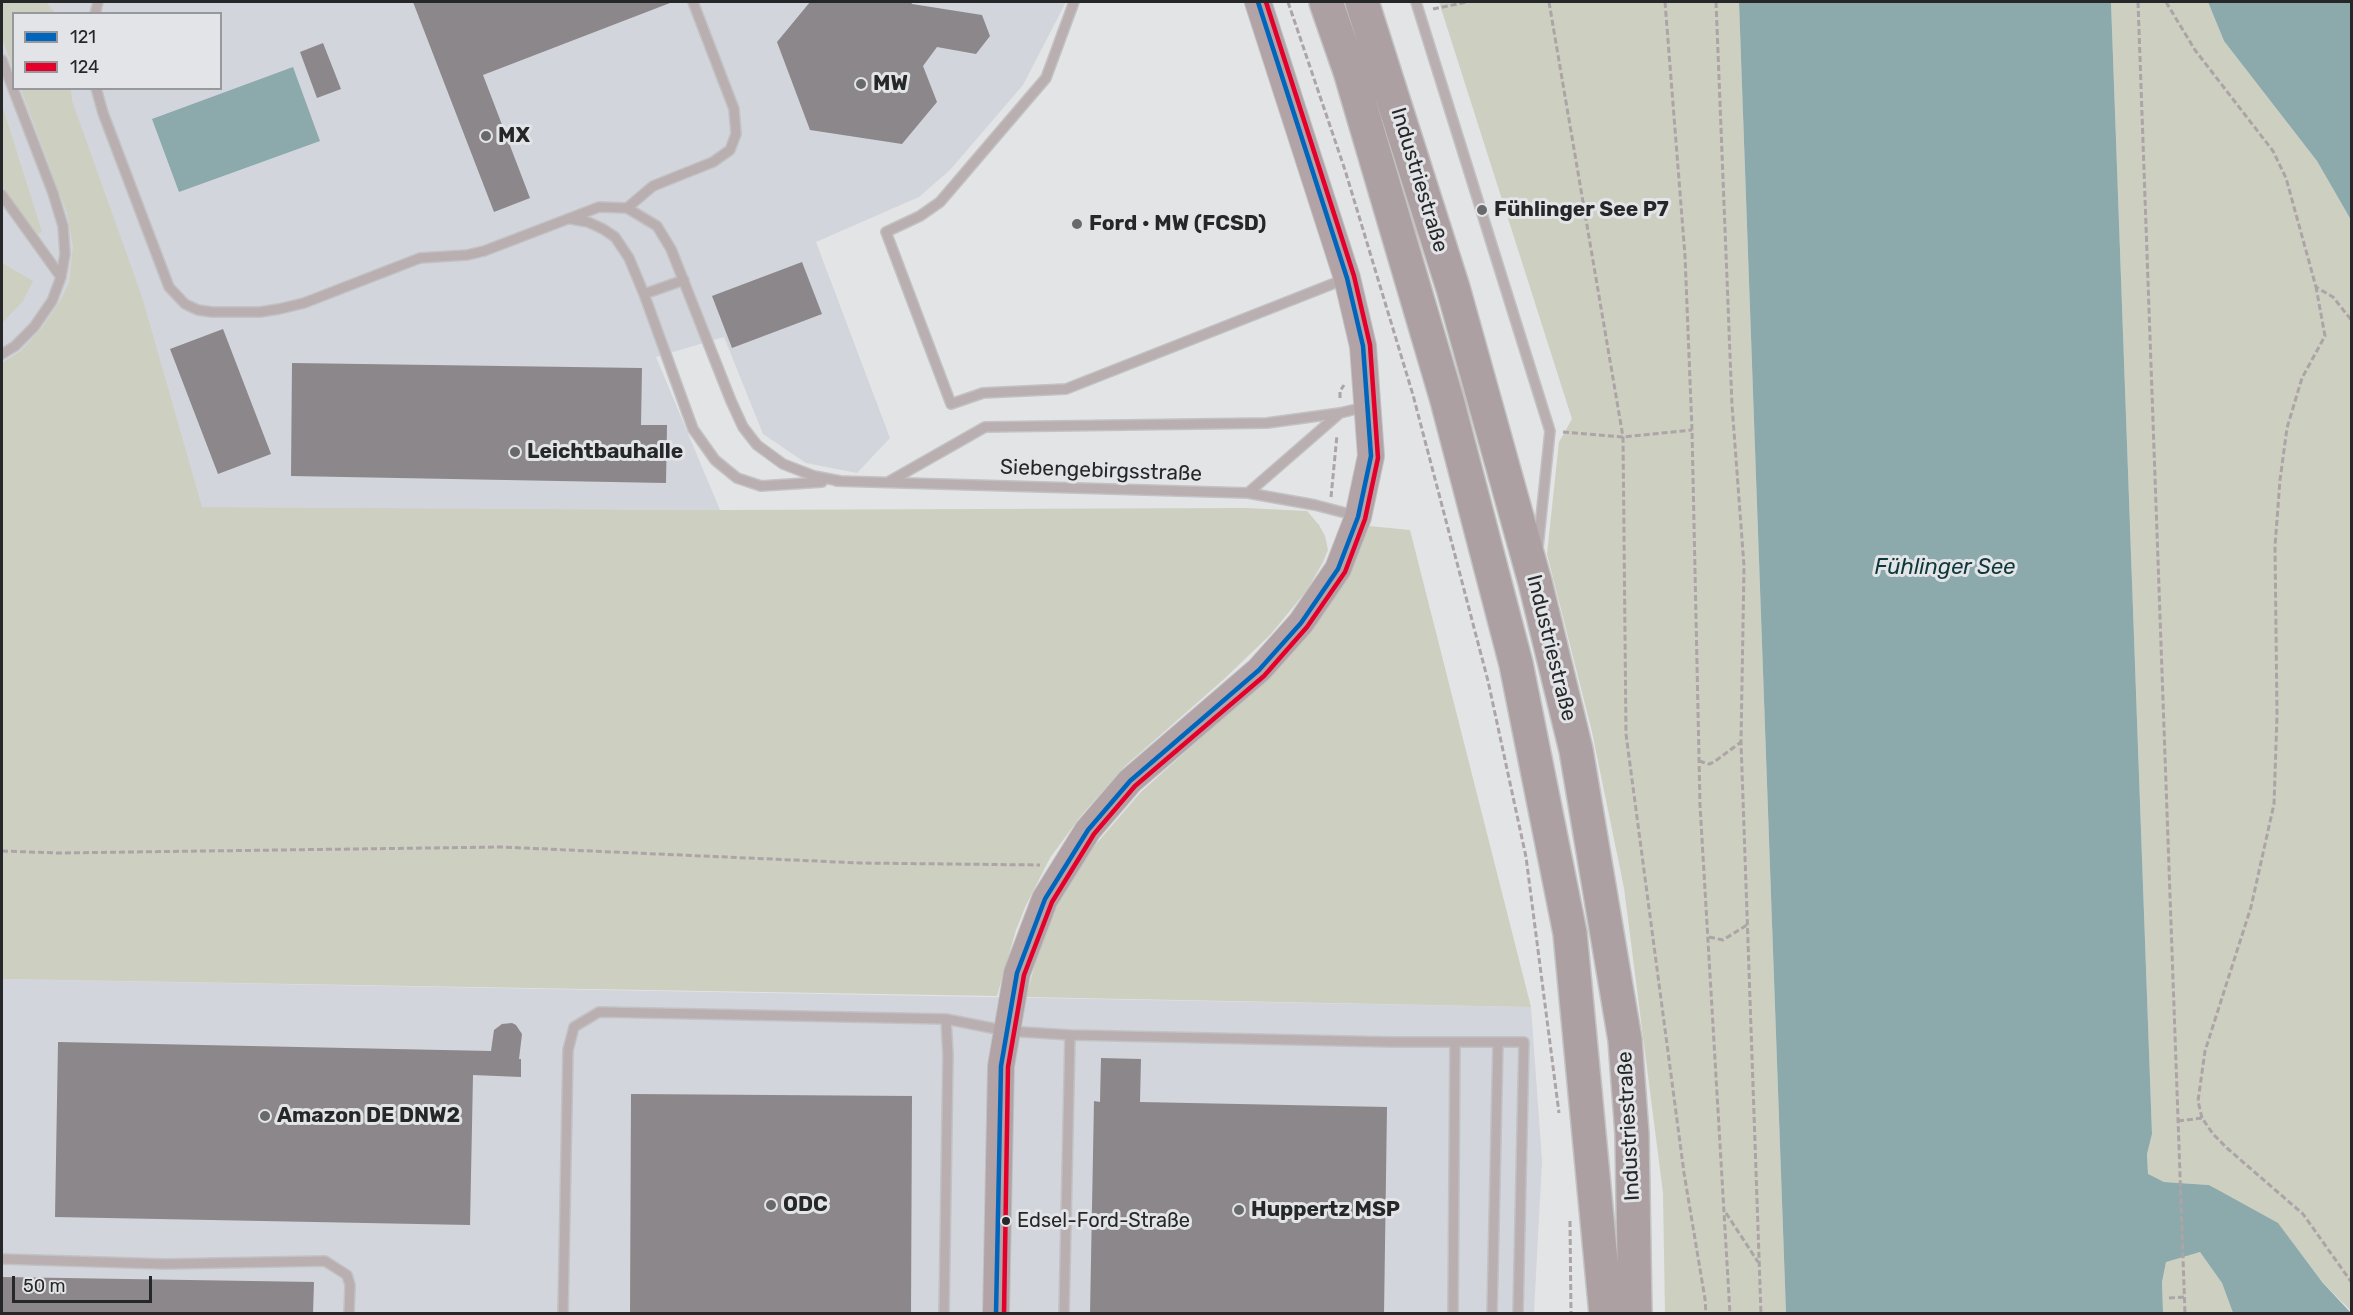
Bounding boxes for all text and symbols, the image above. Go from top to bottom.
legend [12,12,222,90]
text: 121 [70,26,96,48]
text: 124 [70,56,99,78]
place label: MW [873,71,908,97]
marker: MW [854,77,868,91]
street label: Industriestraße [1385,105,1453,255]
place label: MX [498,123,530,149]
marker: MX [479,129,493,143]
place label: Fühlinger See P7 [1494,197,1669,223]
marker: Fühlinger See P7 [1475,203,1489,217]
place label: Ford • MW (FCSD) [1089,211,1266,237]
marker: Ford • MW (FCSD) [1070,217,1084,231]
place label: Leichtbauhalle [527,439,683,465]
marker: Leichtbauhalle [508,445,522,459]
street label: Siebengebirgsstraße [1000,455,1202,487]
water label: Fühlinger See [1875,555,2015,581]
street label: Industriestraße [1521,572,1581,724]
street label: Industriestraße [1612,1051,1646,1201]
place label: Amazon DE DNW2 [277,1103,460,1129]
marker: Amazon DE DNW2 [258,1109,272,1123]
place label: ODC [783,1192,828,1218]
place label: Huppertz MSP [1251,1197,1400,1223]
marker: ODC [764,1198,778,1212]
marker: Huppertz MSP [1232,1203,1246,1217]
place label: Edsel-Ford-Straße [1017,1209,1190,1233]
marker: Edsel-Ford-Straße [1000,1215,1012,1227]
scale bar [15,1264,154,1302]
text: 50 m [23,1275,66,1297]

